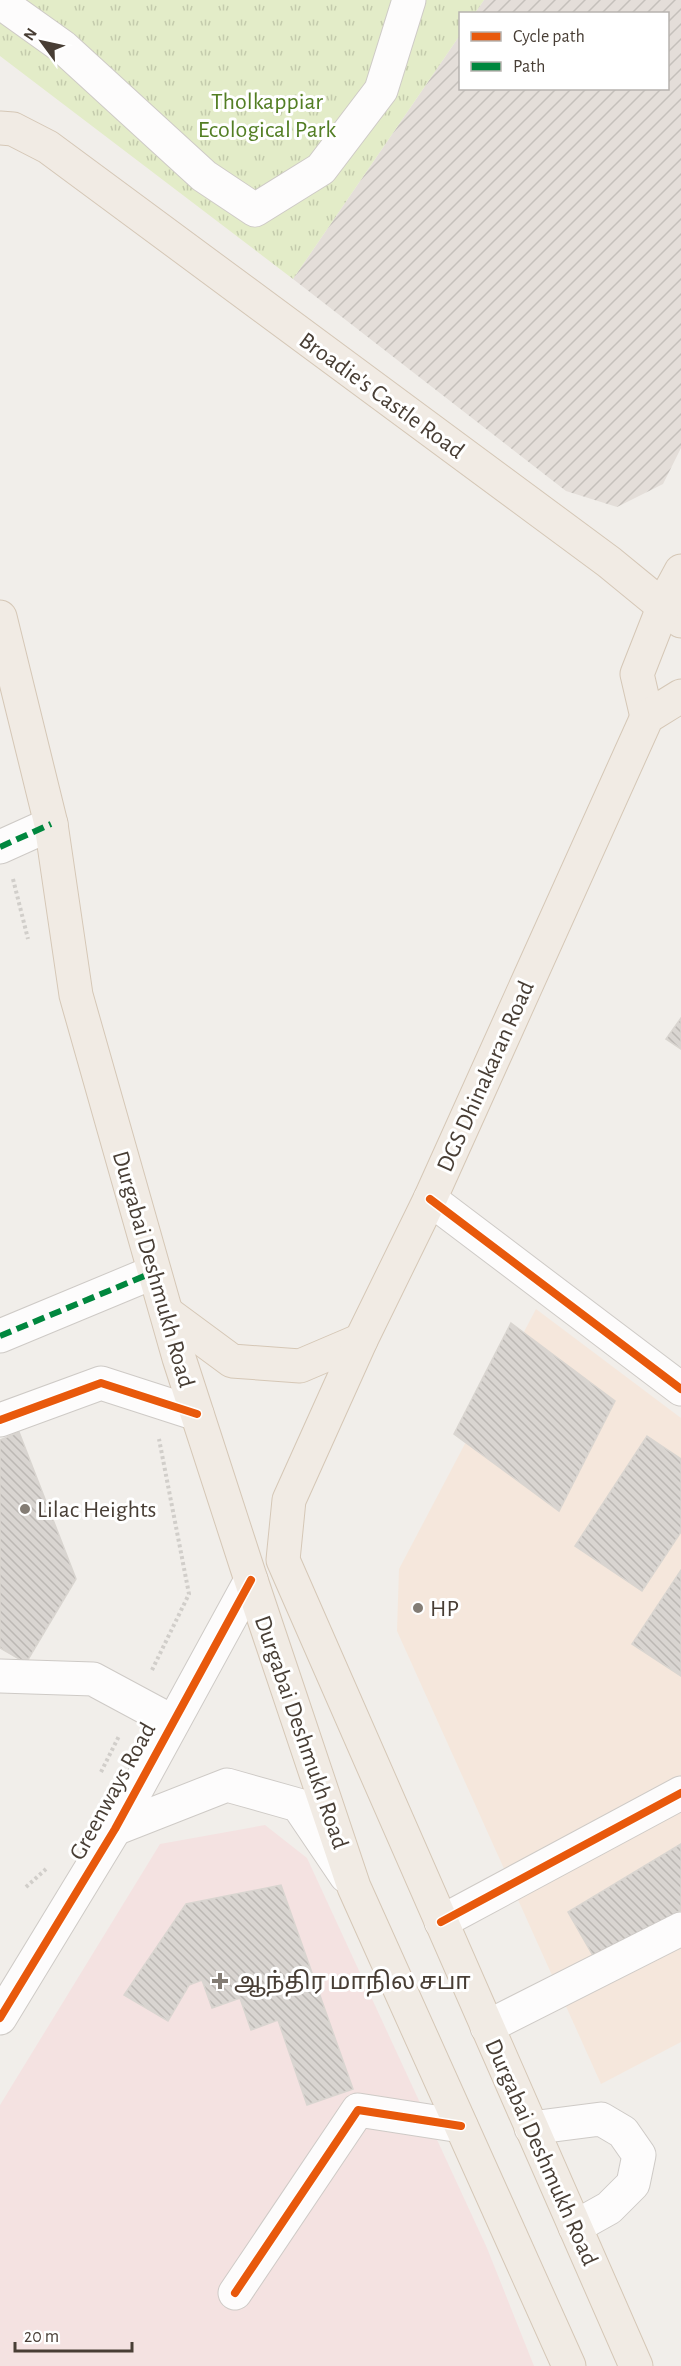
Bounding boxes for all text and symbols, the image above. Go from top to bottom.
north arrow [12,12,72,72]
legend [459,12,669,90]
text: N [21,25,40,43]
text: Cycle path [513,28,585,46]
text: Path [513,58,545,76]
park label: Tholkappiar Ecological Park [198,90,336,142]
street label: Broadie's Castle Road [294,328,468,464]
street label: DGS Dhinakaran Road [433,977,539,1175]
street label: Durgabai Deshmukh Road [108,1148,198,1390]
place label: Lilac Heights [37,1498,157,1522]
marker: Lilac Heights [18,1502,32,1516]
place label: HP [430,1597,459,1621]
marker: HP [411,1601,425,1615]
street label: Durgabai Deshmukh Road [250,1613,352,1852]
street label: Greenways Road [65,1719,160,1864]
place label: ஆந்திர மாநில சபா [234,1969,471,1997]
marker: ஆந்திர மாநில சபா [211,1972,229,1990]
street label: Durgabai Deshmukh Road [480,2036,602,2269]
scale bar [15,2315,132,2353]
text: 20 m [24,2328,59,2346]

